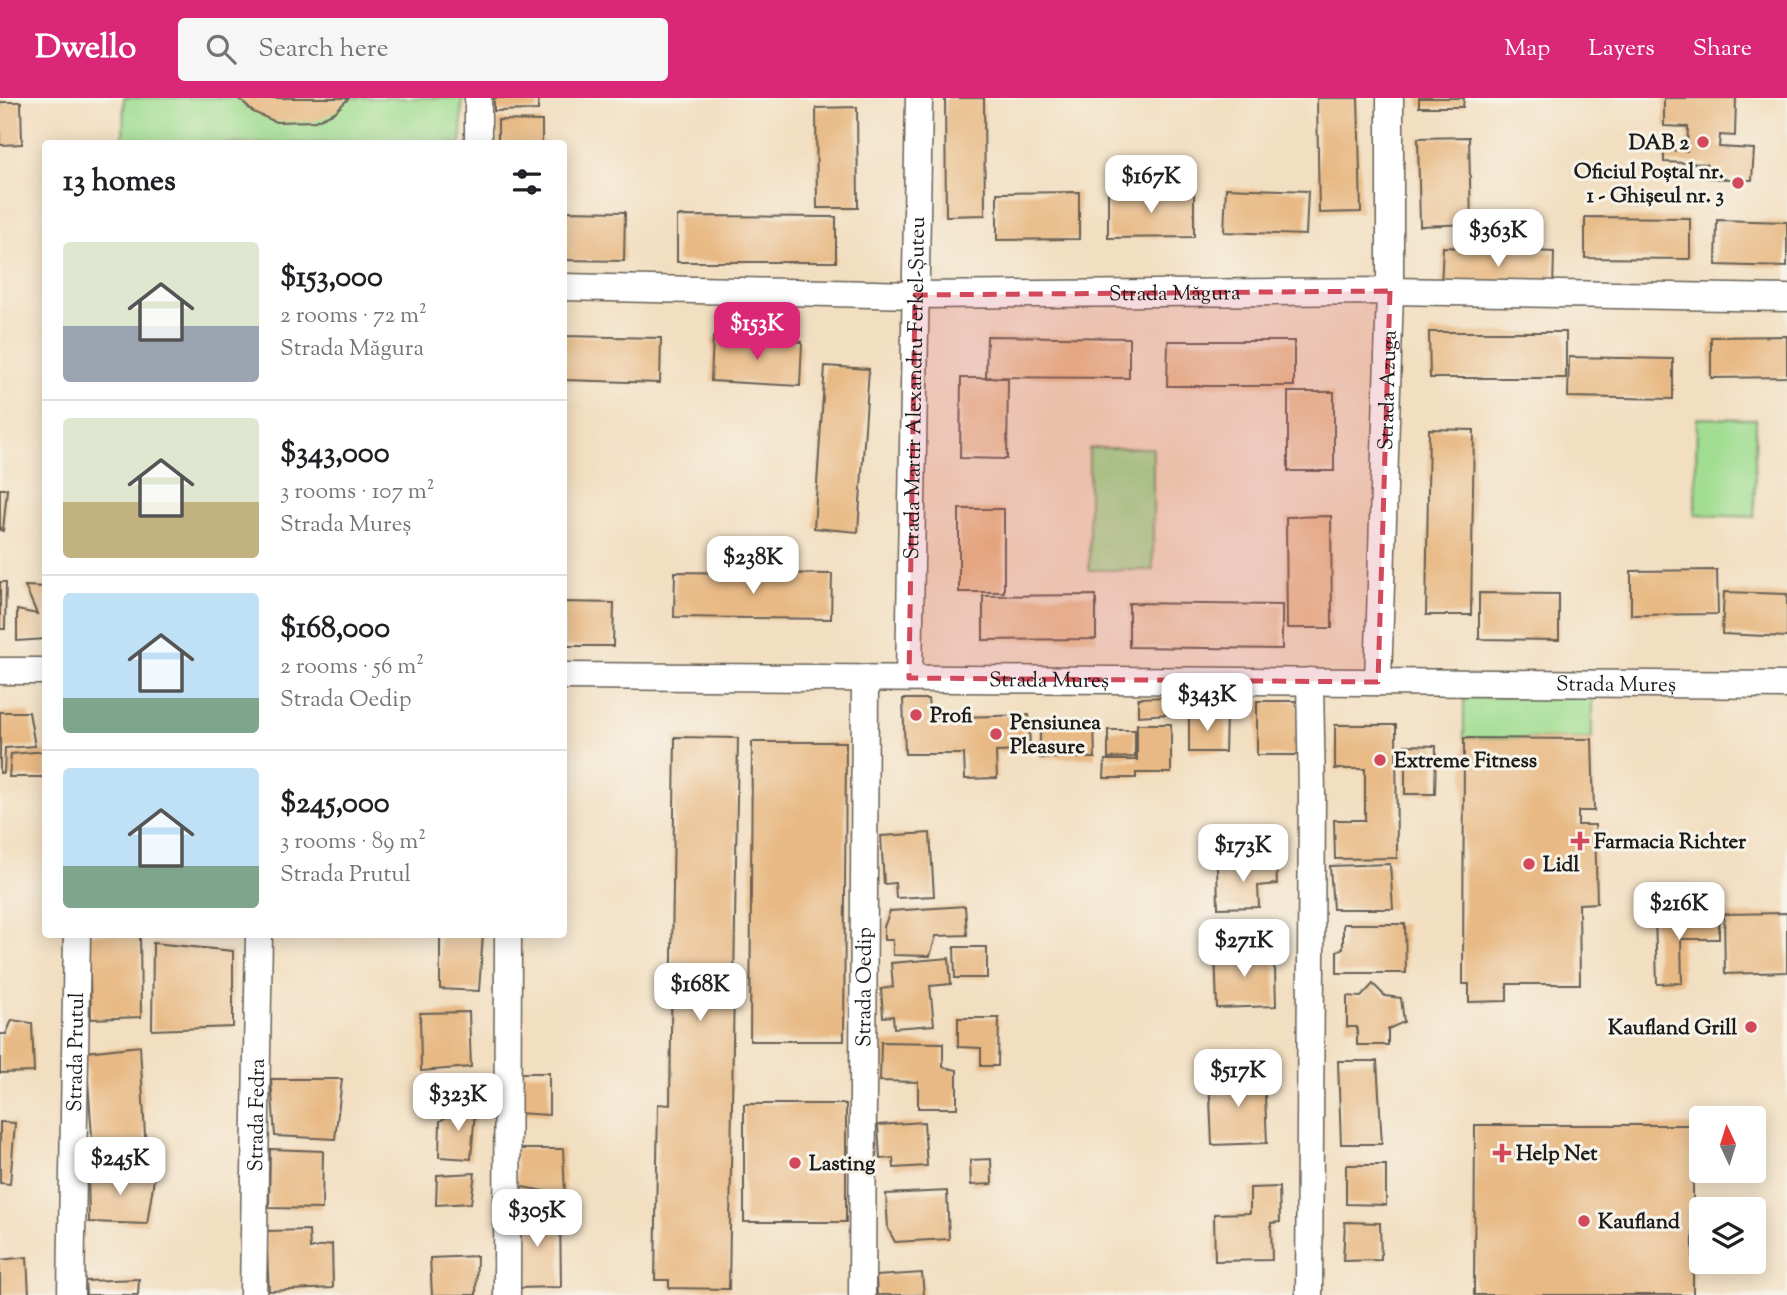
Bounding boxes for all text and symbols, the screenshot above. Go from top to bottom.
search box [178,18,668,81]
text: Dwello [35,25,136,73]
icon: search [202,30,240,68]
text: Search here [258,31,389,68]
text: Map [1504,32,1550,66]
text: Layers [1588,32,1655,66]
text: Share [1693,32,1752,66]
place label: DAB 2 [1629,129,1689,159]
marker: DAB 2 [1695,134,1711,150]
pin: $167K [1102,156,1200,215]
place label: Oficiul Poștal nr. 1 - Ghișeul nr. 3 [1574,158,1724,212]
text: 13 homes [63,161,176,204]
text: $167K [1121,161,1181,194]
icon: filters [508,163,546,201]
marker: Oficiul Poștal nr. 1 - Ghișeul nr. 3 [1730,175,1746,191]
pin: $363K [1449,209,1547,269]
text: $363K [1469,215,1527,248]
street label: Strada Martir Alexandru Ferkel-Șuteu [898,216,934,560]
text: $153,000 [280,257,383,300]
icon: home [119,270,203,354]
street label: Strada Măgura [1109,279,1241,310]
text: 2 rooms · 72 m² [280,300,427,333]
pin: $153K [708,302,806,362]
text: $153K [730,308,784,341]
street label: Strada Azuga [1372,329,1406,451]
text: Strada Măgura [280,333,424,366]
text: $343,000 [280,433,390,476]
icon: home [119,446,203,530]
text: 3 rooms · 107 m² [280,476,435,509]
text: Strada Mureș [280,509,411,542]
pin: $238K [704,536,802,596]
text: $238K [723,542,783,575]
text: $168,000 [280,608,390,651]
icon: home [119,621,203,705]
text: 2 rooms · 56 m² [280,651,424,684]
street label: Strada Mureș [989,666,1109,697]
street label: Strada Mureș [1556,670,1676,701]
pin: $343K [1158,674,1256,733]
text: $343K [1177,679,1237,712]
text: Strada Oedip [280,684,412,717]
place label: Profi [930,702,973,732]
marker: Profi [908,707,924,723]
place label: Pensiunea Pleasure [1010,709,1101,763]
marker: Pensiunea Pleasure [988,726,1004,742]
place label: Extreme Fitness [1394,747,1537,777]
marker: Extreme Fitness [1372,752,1388,768]
text: $245,000 [280,783,390,826]
icon: home [119,796,203,880]
pin: $173K [1194,824,1292,884]
text: 3 rooms · 89 m² [280,826,426,859]
place label: Farmacia Richter [1594,828,1746,858]
text: $173K [1214,830,1272,863]
marker: Farmacia Richter [1572,833,1588,849]
place label: Lidl [1543,851,1579,881]
marker: Lidl [1521,856,1537,872]
text: Strada Prutul [280,859,411,892]
pin: $216K [1630,882,1728,942]
text: $216K [1650,888,1708,921]
pin: $271K [1195,920,1293,979]
text: $271K [1214,925,1274,958]
street label: Strada Oedip [850,927,881,1047]
pin: $168K [651,964,749,1023]
text: $168K [670,969,730,1002]
street label: Strada Prutul [61,992,93,1112]
place label: Kaufland Grill [1608,1014,1737,1044]
marker: Kaufland Grill [1743,1019,1759,1035]
pin: $517K [1189,1049,1287,1109]
text: $517K [1210,1055,1266,1088]
street label: Strada Fedra [242,1058,274,1172]
pin: $323K [409,1074,507,1133]
text: $323K [429,1079,487,1112]
north arrow [1689,1106,1766,1183]
map controls [1689,1106,1766,1274]
pin: $245K [71,1138,169,1197]
place label: Help Net [1516,1140,1598,1170]
text: $245K [90,1143,150,1176]
marker: Help Net [1494,1145,1510,1161]
place label: Lasting [809,1150,876,1180]
marker: Lasting [787,1155,803,1171]
pin: $305K [488,1190,586,1249]
text: $305K [508,1195,566,1228]
button: layers [1689,1197,1766,1274]
place label: Kaufland [1598,1208,1680,1238]
marker: Kaufland [1576,1213,1592,1229]

